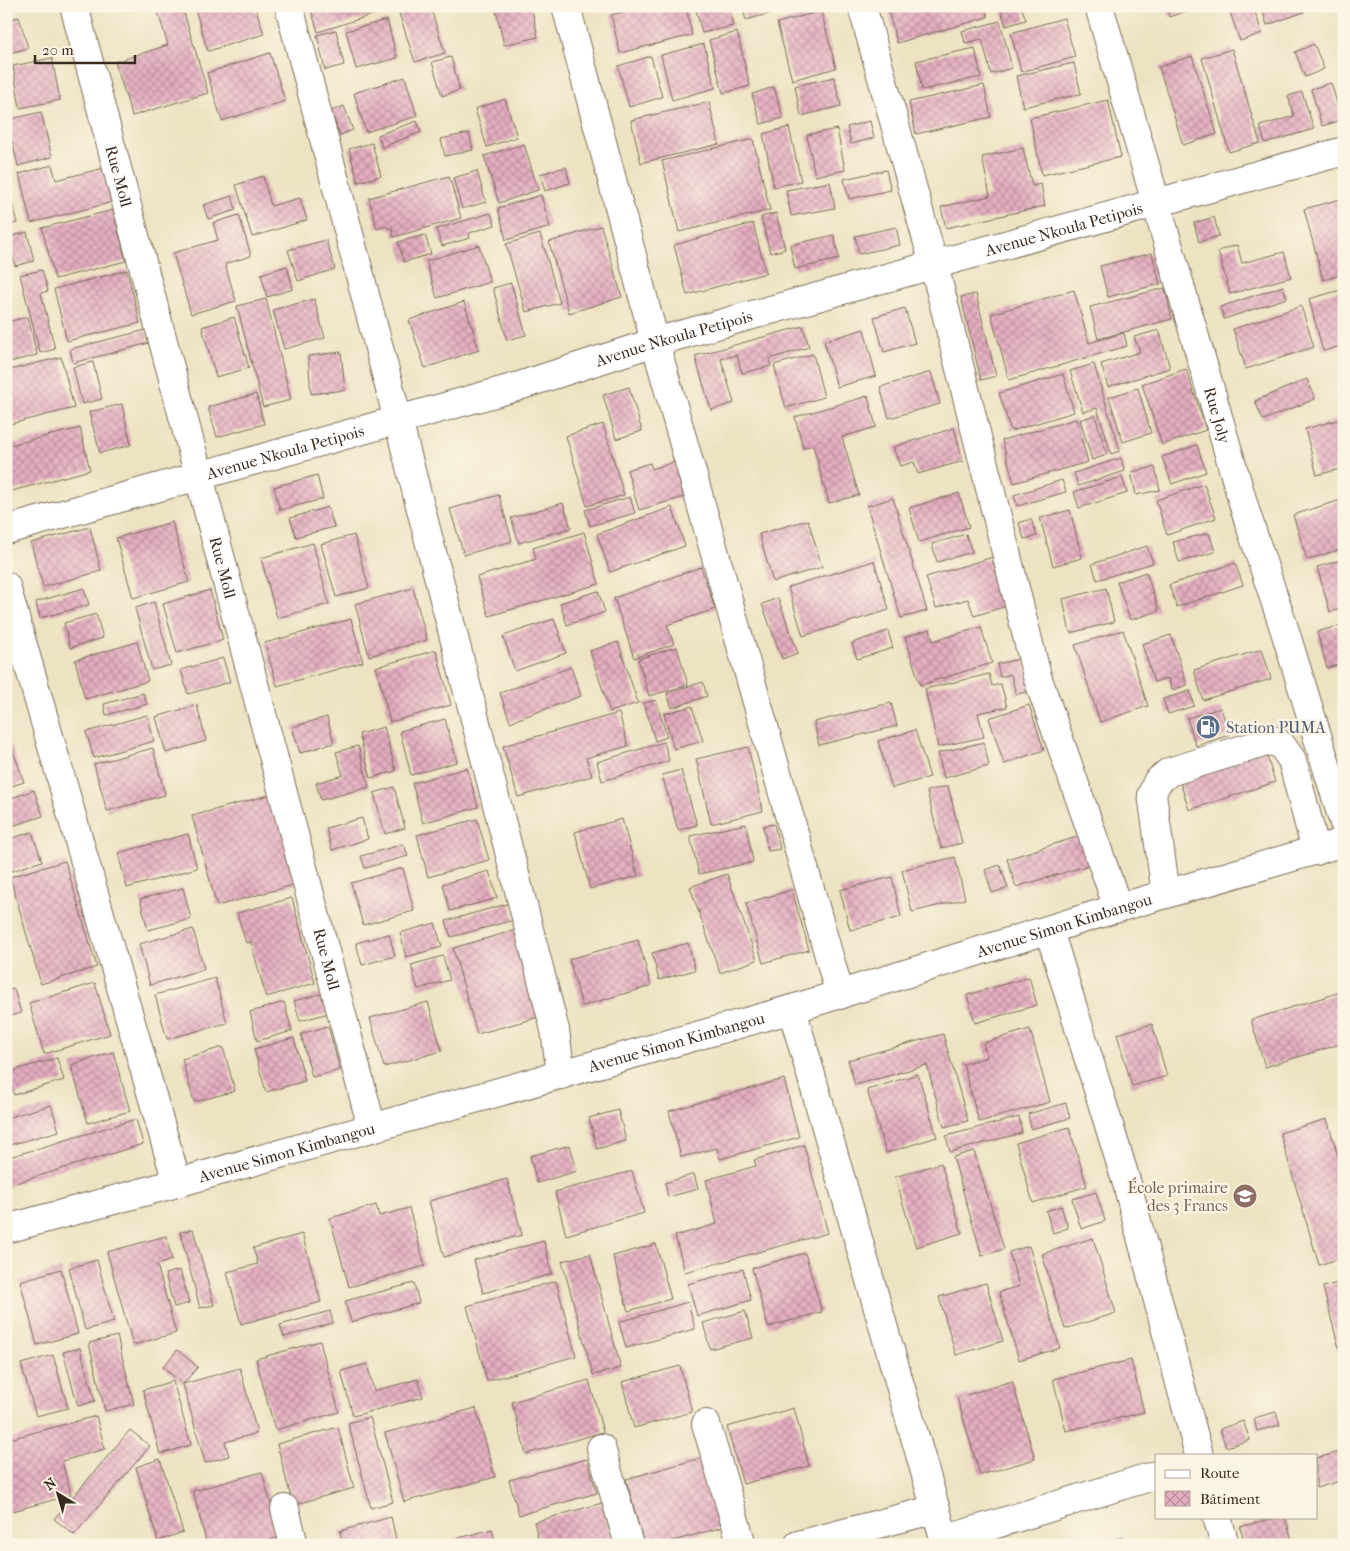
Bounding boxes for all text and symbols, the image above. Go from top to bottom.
scale bar [35,32,135,64]
text: 20 m [42,41,74,59]
street label: Rue Moll [101,143,136,210]
street label: Avenue Nkoula Petipois [982,198,1145,260]
street label: Avenue Nkoula Petipois [592,306,755,371]
street label: Rue Joly [1200,385,1234,446]
street label: Avenue Nkoula Petipois [204,421,366,484]
street label: Rue Moll [205,535,240,601]
fuel station icon: Station PUMA [1195,714,1221,740]
place label: Station PUMA [1226,718,1326,737]
street label: Avenue Simon Kimbangou [973,890,1154,962]
street label: Rue Moll [309,926,344,993]
street label: Avenue Simon Kimbangou [585,1008,767,1076]
street label: Avenue Simon Kimbangou [196,1119,377,1187]
place label: École primaire des 3 Francs [1127,1177,1228,1215]
school or university icon: École primaire des 3 Francs [1232,1183,1258,1209]
legend [1155,1454,1318,1518]
text: Route [1200,1464,1240,1482]
north arrow [32,1468,82,1518]
text: N [41,1474,60,1494]
text: Bâtiment [1200,1490,1261,1508]

